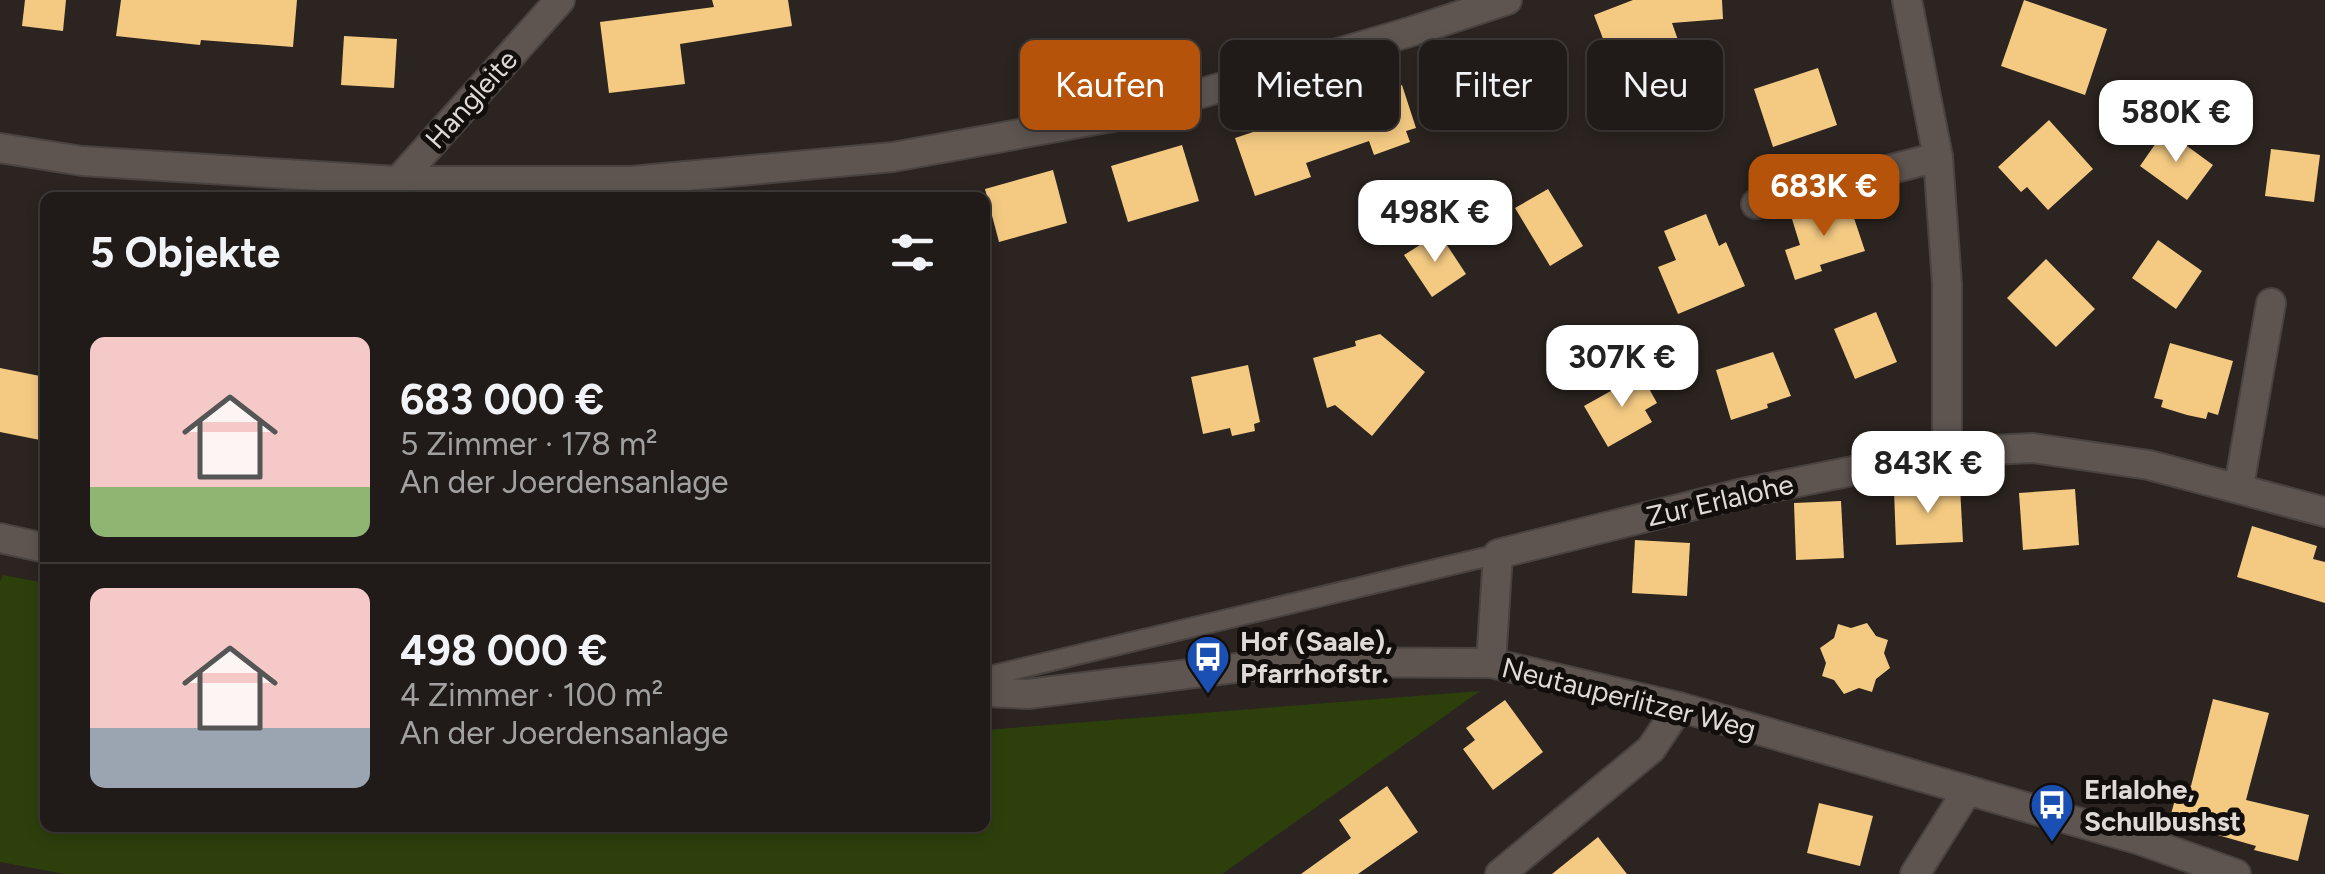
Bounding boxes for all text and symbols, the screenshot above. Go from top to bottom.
chip: Kaufen [1020,40,1200,130]
chip: Mieten [1220,40,1399,130]
chip: Filter [1419,40,1567,130]
chip: Neu [1587,40,1723,130]
street label: Hangleite [418,43,524,155]
pin: 580K € [2095,80,2257,165]
text: 580K € [2121,93,2231,131]
pin: 683K € [1743,154,1905,239]
text: 683K € [1770,167,1878,205]
pin: 498K € [1354,180,1516,265]
text: 498K € [1380,193,1490,231]
icon: filters [885,225,940,280]
text: 5 Objekte [90,227,280,278]
pin: 307K € [1541,325,1703,410]
text: 307K € [1568,338,1676,376]
text: 683 000 € [400,374,604,425]
icon: home [170,377,290,497]
text: 5 Zimmer · 178 m² [400,425,658,463]
pin: 843K € [1847,431,2009,516]
text: 843K € [1874,444,1982,482]
text: An der Joerdensanlage [400,463,728,501]
street label: Zur Erlalohe [1643,467,1797,533]
place label: Hof (Saale), Pfarrhofstr. [1240,624,1392,690]
text: 498 000 € [400,625,607,676]
icon: home [170,628,290,748]
bus stop icon: Hof (Saale), Pfarrhofstr. [1185,634,1231,695]
street label: Neutauperlitzer Weg [1499,650,1759,746]
text: 4 Zimmer · 100 m² [400,676,663,714]
text: An der Joerdensanlage [400,714,728,752]
place label: Erlalohe, Schulbushst [2084,772,2241,838]
bus stop icon: Erlalohe, Schulbushst [2029,782,2075,843]

